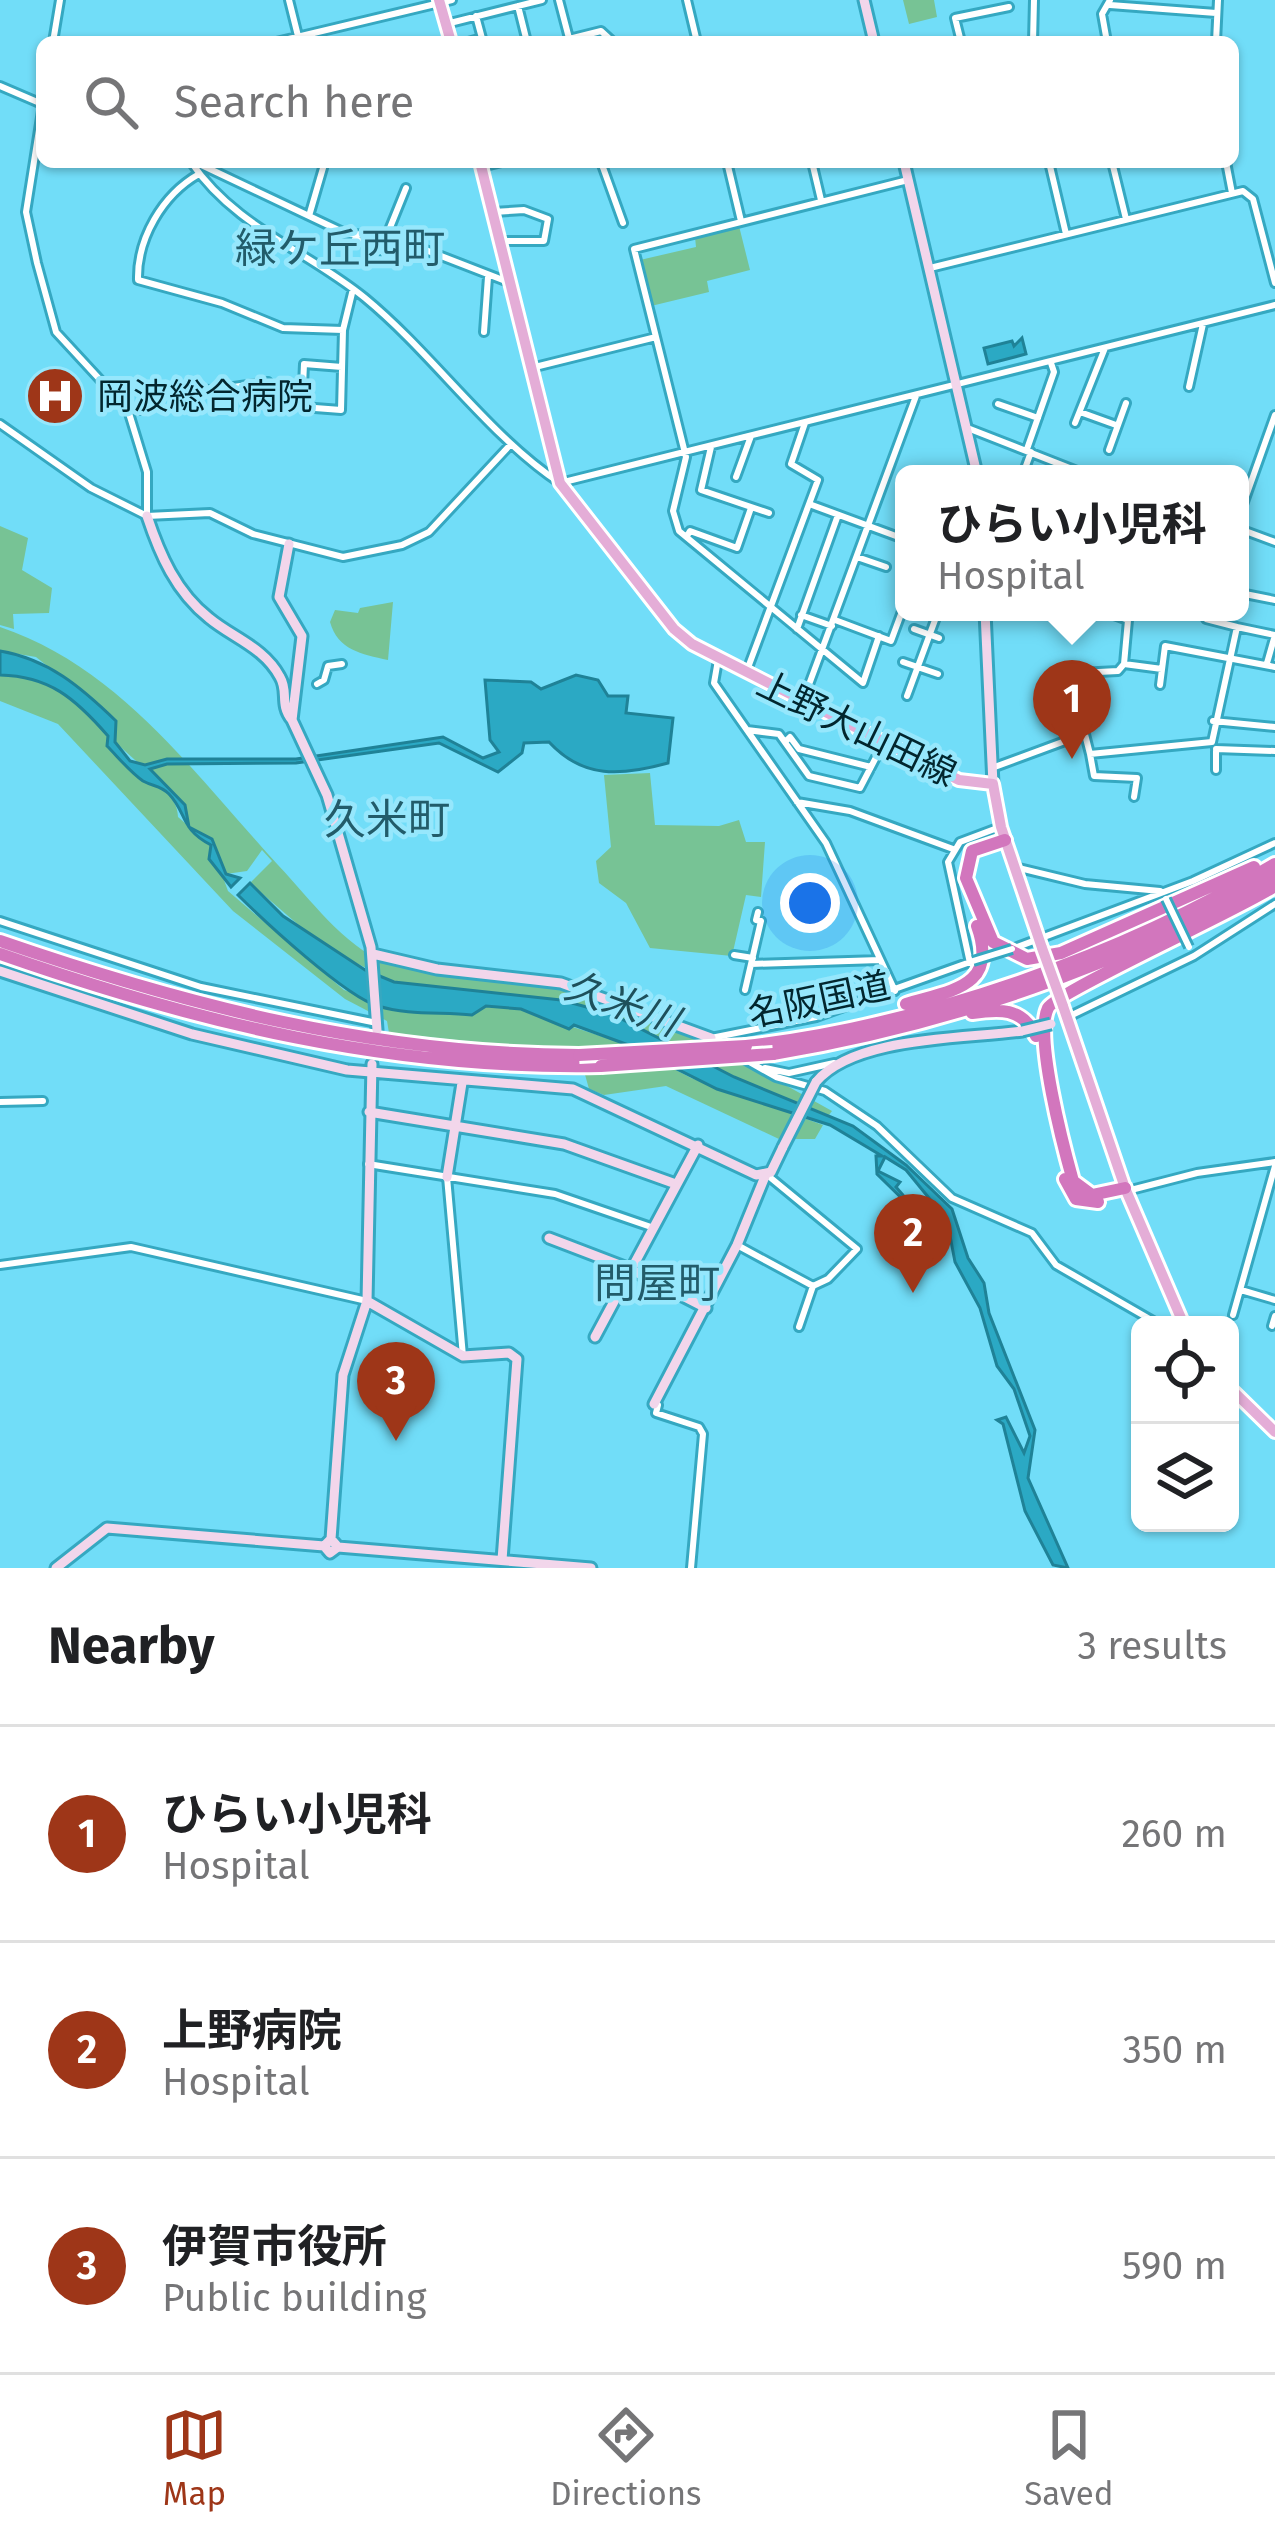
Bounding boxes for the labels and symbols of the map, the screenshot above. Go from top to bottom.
district label: 緑ケ丘西町 [235,224,445,274]
hospital icon: 岡波総合病院 [24,365,86,427]
place label: 岡波総合病院 [97,375,313,419]
pin: 1 [1033,660,1111,759]
street label: 上野大山田線 [750,662,963,796]
district label: 久米町 [324,795,450,845]
your location [780,873,840,933]
water label: 久米川 [559,962,688,1047]
street label: 名阪国道 [744,963,894,1036]
pin: 2 [874,1194,952,1293]
district label: 問屋町 [594,1259,720,1309]
pin: 3 [357,1342,435,1441]

